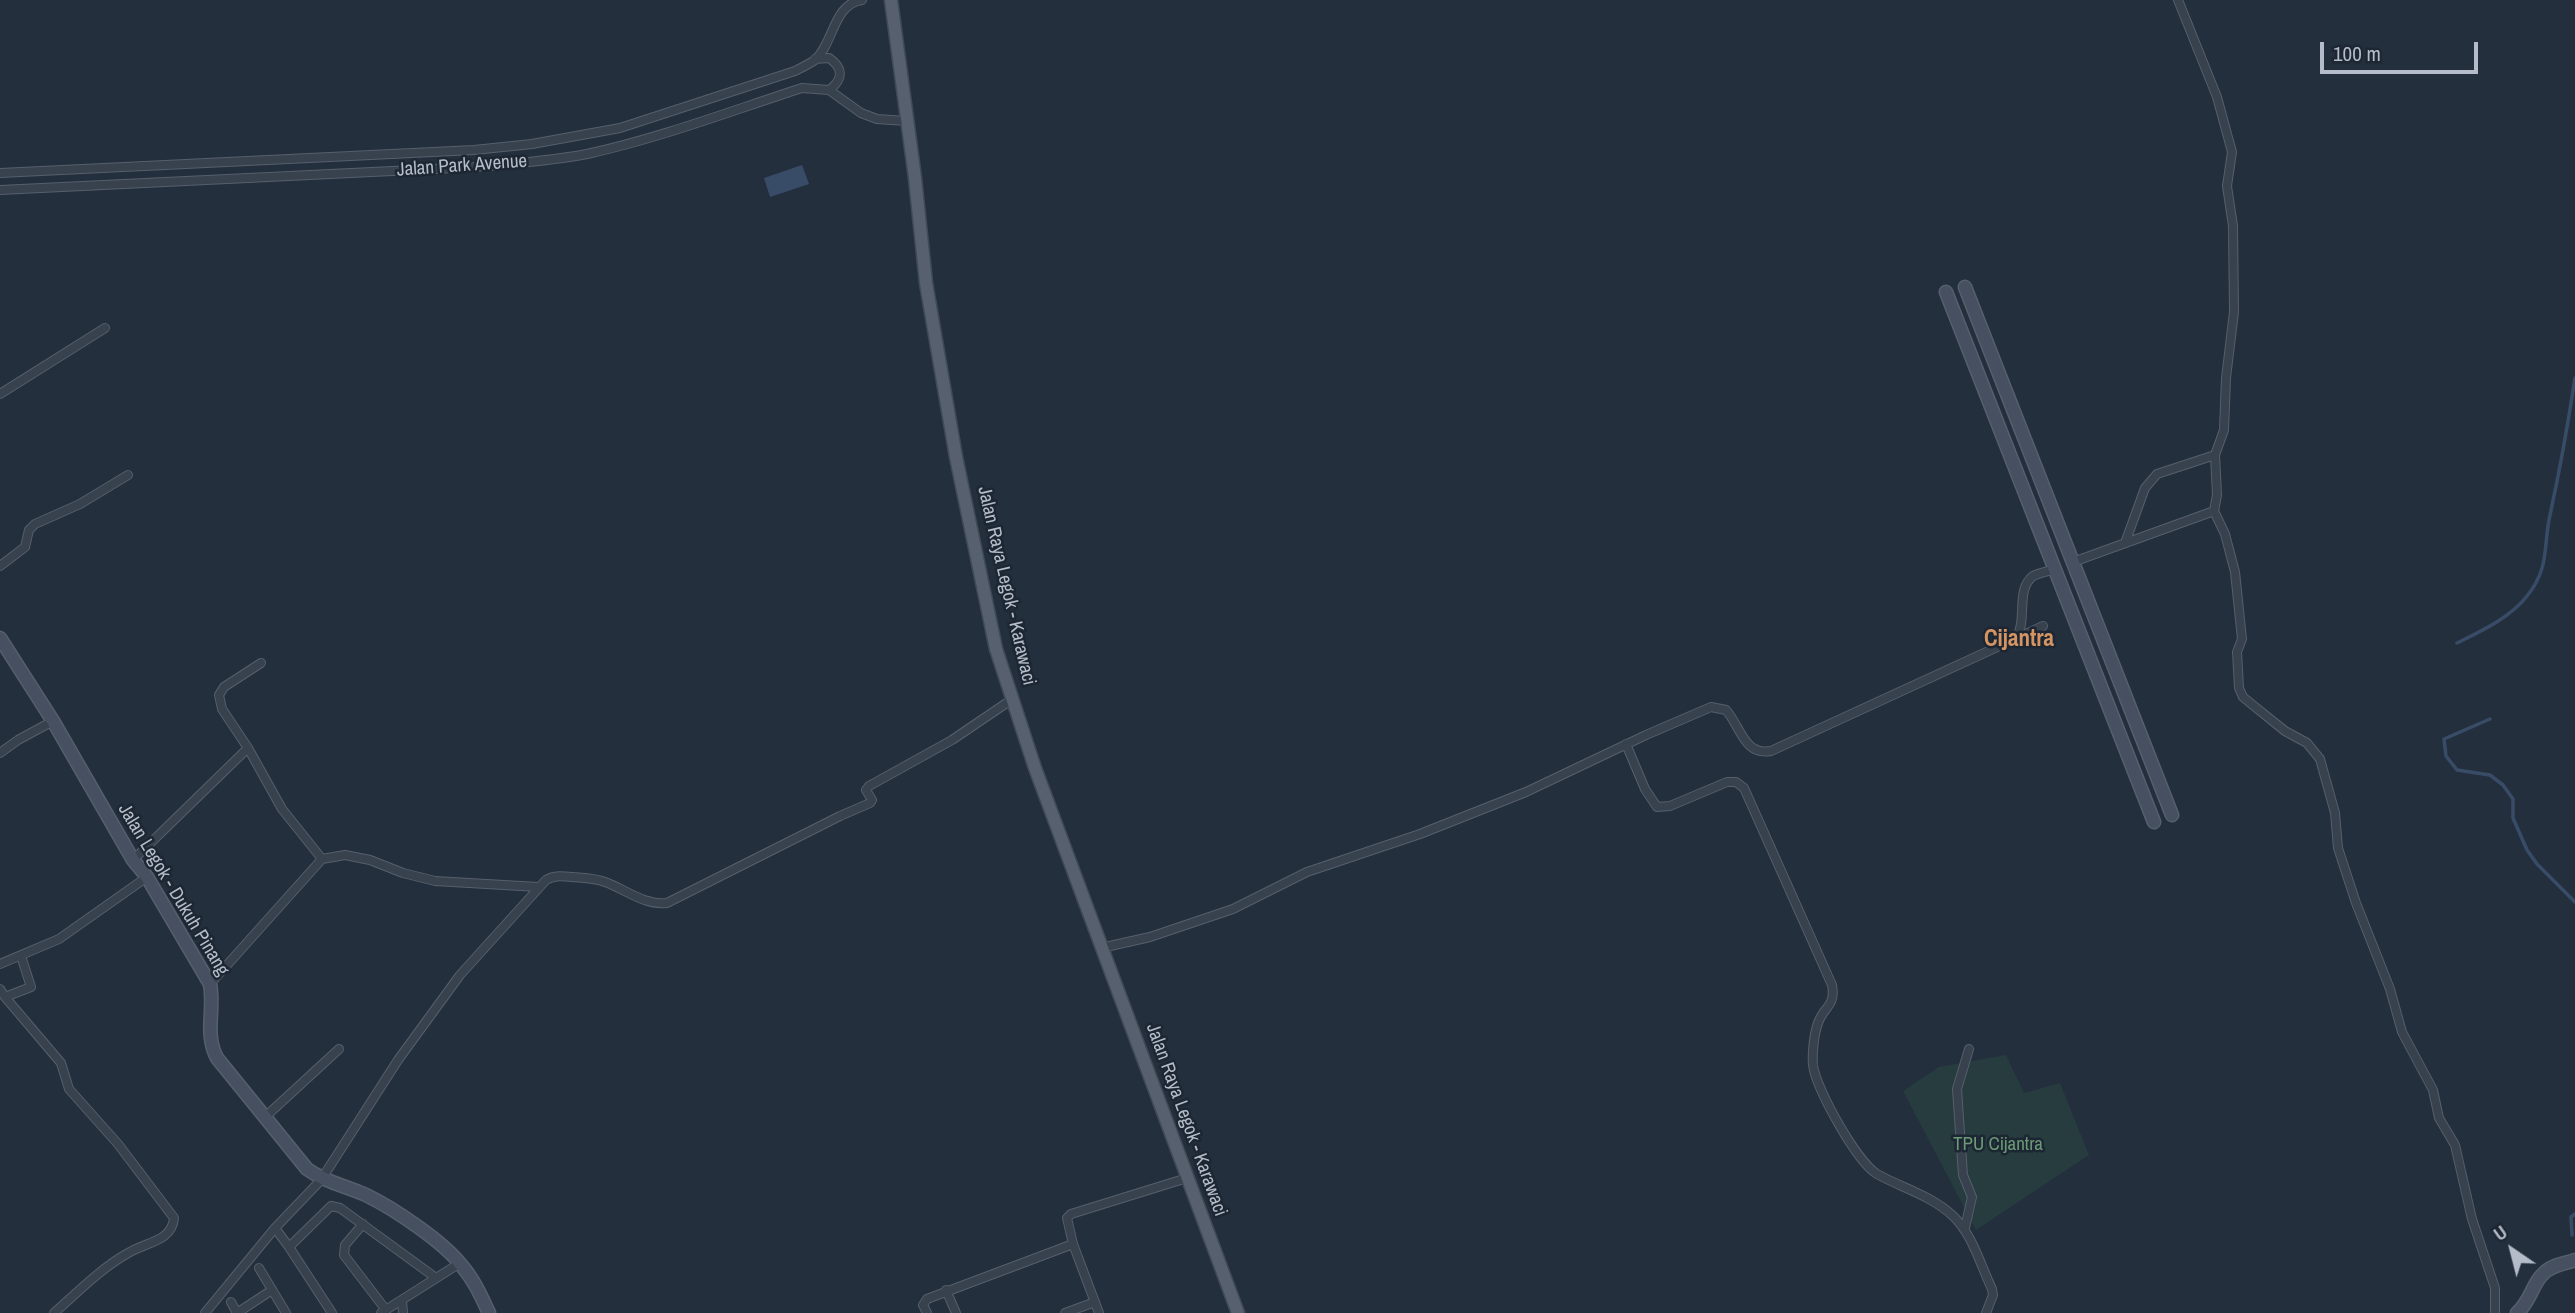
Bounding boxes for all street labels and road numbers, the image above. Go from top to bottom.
street label: Jalan Park Avenue [396,150,528,182]
street label: Jalan Raya Legok - Karawaci [972,484,1040,688]
street label: Jalan Legok - Dukuh Pinang [113,800,233,980]
street label: Jalan Raya Legok - Karawaci [1140,1020,1232,1220]

